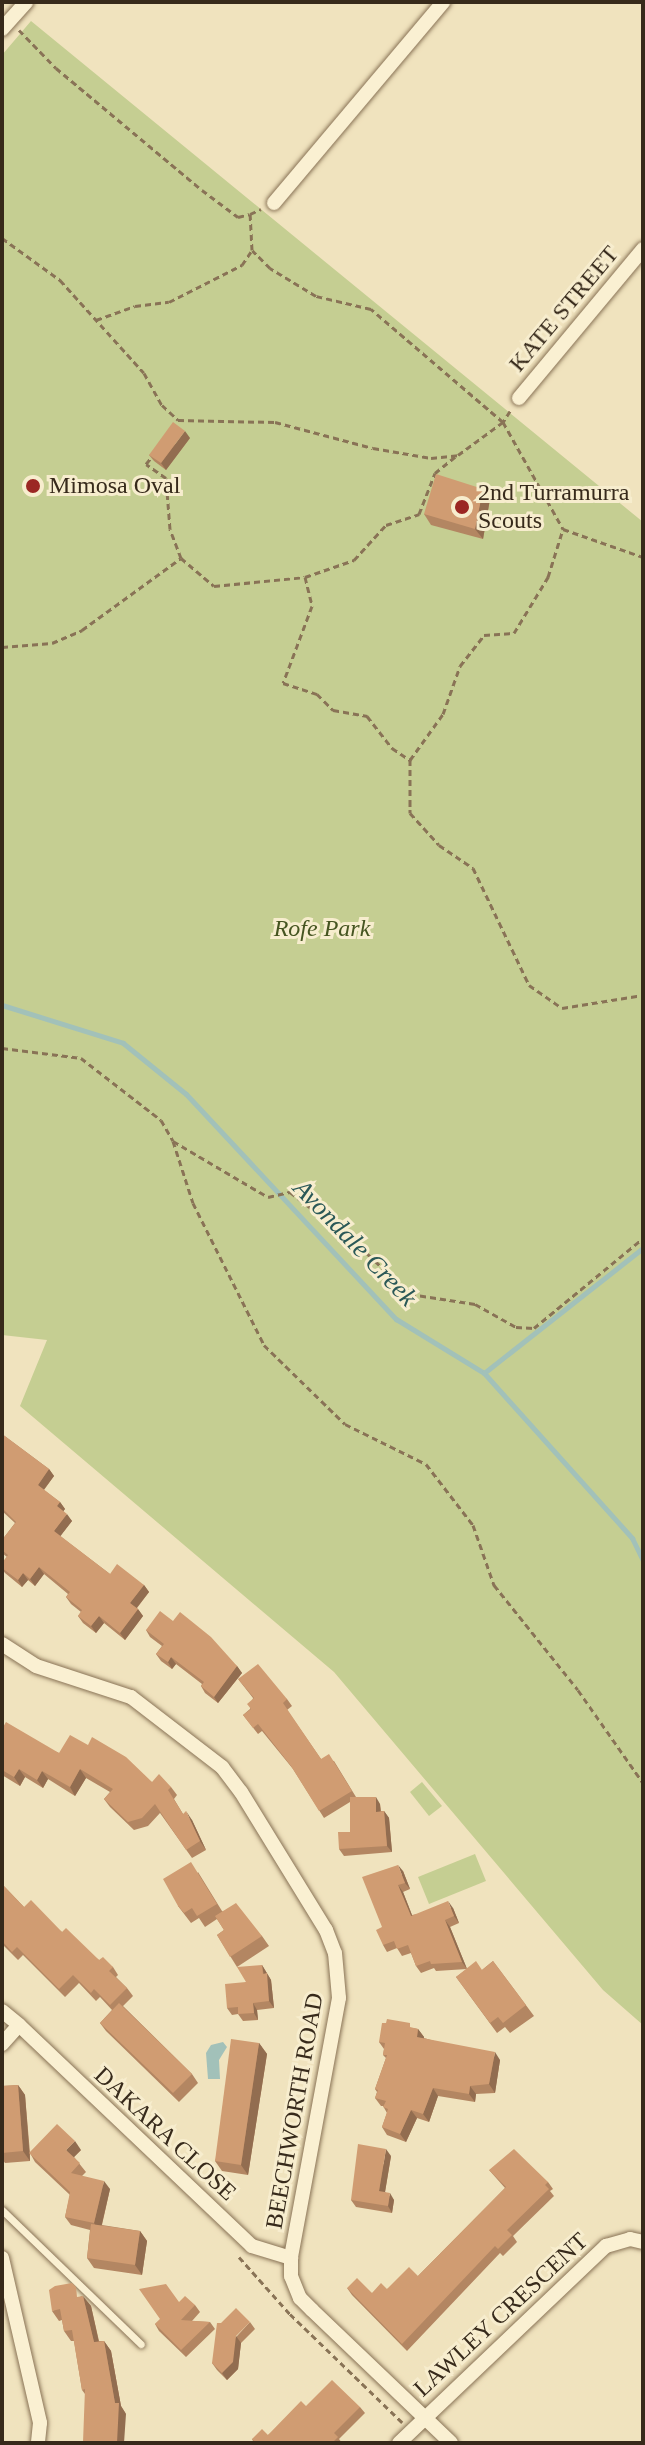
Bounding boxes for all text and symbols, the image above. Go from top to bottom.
street label: KATE STREET [503,240,625,378]
place label: Mimosa Oval [49,472,180,500]
marker: Mimosa Oval [24,477,42,495]
place label: 2nd Turramurra Scouts [478,479,630,535]
marker: 2nd Turramurra Scouts [453,498,471,516]
park label: Rofe Park [274,915,370,943]
water label: Avondale Creek [287,1173,423,1313]
street label: BEECHWORTH ROAD [260,1991,330,2231]
street label: DAKARA CLOSE [88,2060,242,2208]
street label: LAWLEY CRESCENT [408,2227,594,2403]

